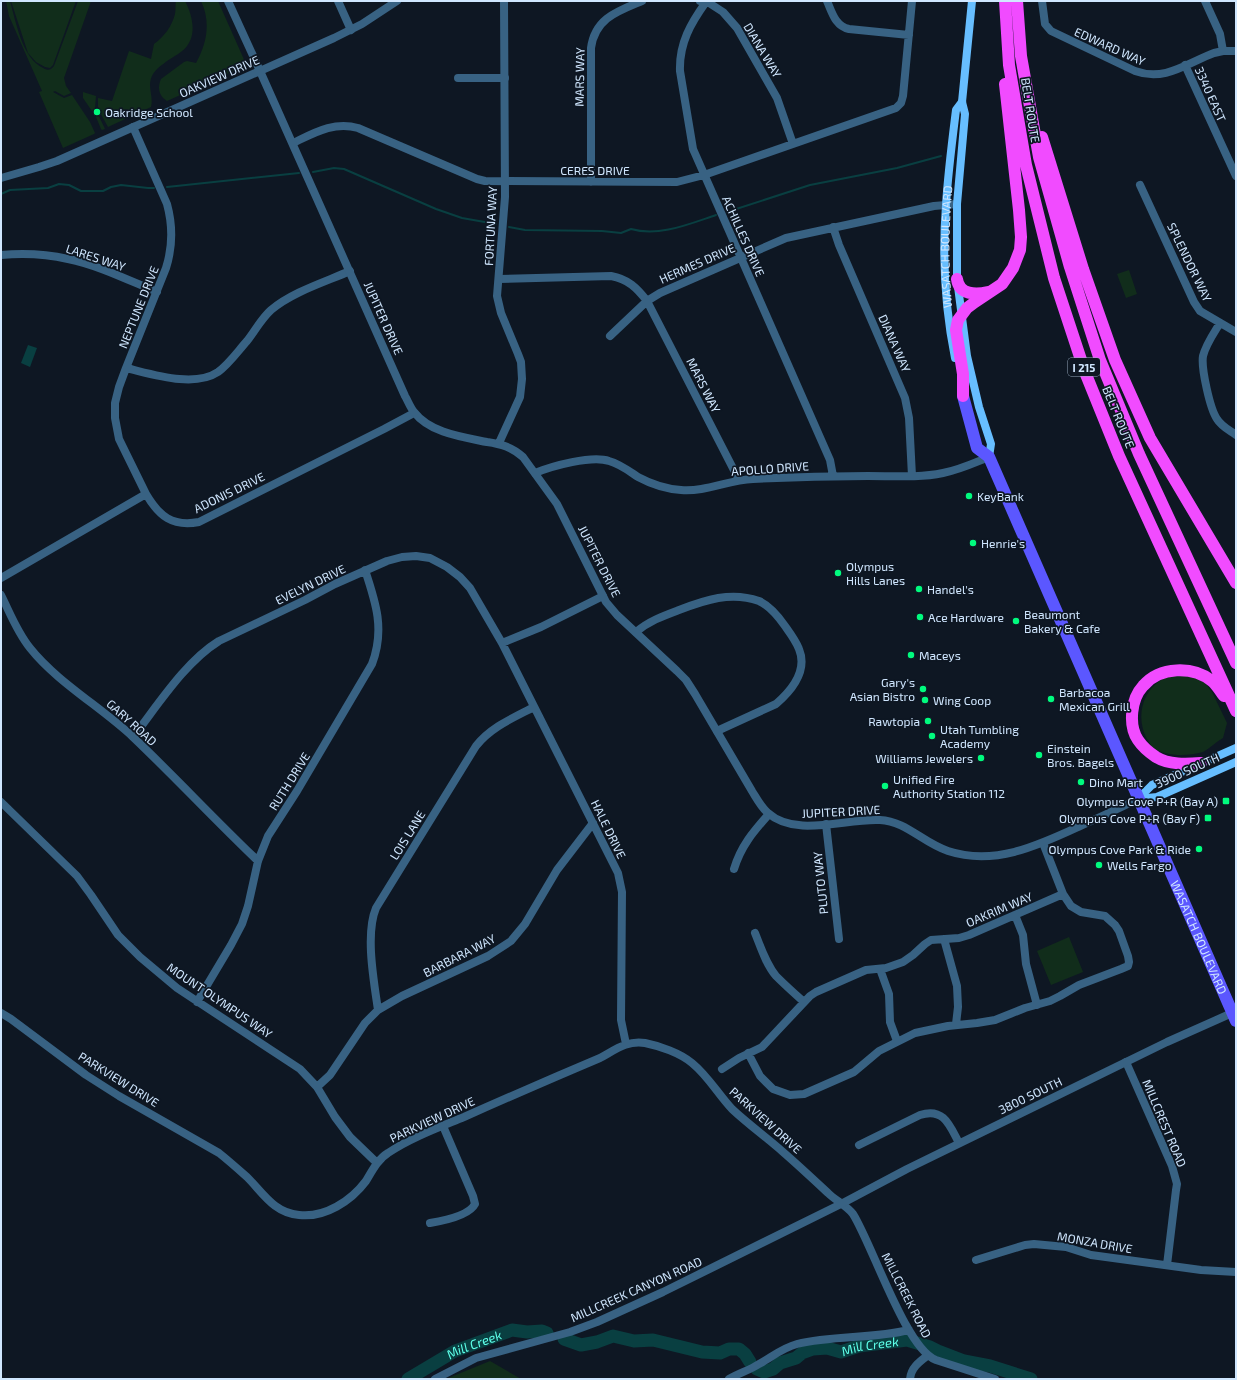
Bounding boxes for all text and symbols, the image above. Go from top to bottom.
street label: DIANA WAY [741,20,785,80]
street label: EDWARD WAY [1072,24,1148,68]
street label: MARS WAY [571,47,587,107]
street label: OAKVIEW DRIVE [177,52,261,100]
street label: 3340 EAST [1193,64,1229,124]
street label: BELT ROUTE [1019,77,1043,144]
place label: Oakridge School [105,105,193,119]
marker: Oakridge School [92,107,102,117]
street label: CERES DRIVE [560,163,630,177]
street label: WASATCH BOULEVARD [937,185,954,309]
street label: FORTUNA WAY [481,186,499,266]
street label: ACHILLES DRIVE [720,194,768,279]
street label: SPLENDOR WAY [1165,220,1215,304]
street label: HERMES DRIVE [657,240,737,286]
street label: LARES WAY [64,241,128,273]
street label: NEPTUNE DRIVE [115,263,161,350]
street label: JUPITER DRIVE [362,279,407,357]
street label: DIANA WAY [876,312,914,374]
street label: MARS WAY [684,355,724,415]
road number: I 215 [1068,358,1100,376]
street label: BELT ROUTE [1100,384,1138,450]
street label: APOLLO DRIVE [731,458,810,478]
street label: ADONIS DRIVE [191,469,267,515]
place label: KeyBank [977,489,1024,503]
marker: KeyBank [964,491,974,501]
street label: JUPITER DRIVE [576,523,624,599]
place label: Henrie's [981,536,1025,550]
marker: Henrie's [968,538,978,548]
place label: Olympus Hills Lanes [846,559,905,587]
street label: EVELYN DRIVE [273,561,348,607]
marker: Olympus Hills Lanes [833,568,843,578]
place label: Handel's [927,582,974,596]
marker: Handel's [914,584,924,594]
place label: Beaumont Bakery & Cafe [1024,607,1100,635]
place label: Ace Hardware [928,610,1004,624]
marker: Ace Hardware [915,612,925,622]
marker: Beaumont Bakery & Cafe [1011,616,1021,626]
place label: Maceys [919,648,961,662]
marker: Maceys [906,650,916,660]
place label: Gary's Asian Bistro [850,675,915,703]
marker: Gary's Asian Bistro [918,684,928,694]
place label: Barbacoa Mexican Grill [1059,685,1130,713]
place label: Wing Coop [933,693,991,707]
marker: Barbacoa Mexican Grill [1046,694,1056,704]
marker: Wing Coop [920,695,930,705]
street label: GARY ROAD [104,696,160,748]
place label: Rawtopia [868,714,920,728]
marker: Rawtopia [923,716,933,726]
place label: Utah Tumbling Academy [940,722,1019,750]
marker: Utah Tumbling Academy [927,731,937,741]
place label: Einstein Bros. Bagels [1047,741,1114,769]
street label: RUTH DRIVE [266,749,312,813]
marker: Einstein Bros. Bagels [1034,750,1044,760]
street label: 3900 SOUTH [1153,750,1221,790]
place label: Williams Jewelers [875,751,973,765]
marker: Williams Jewelers [976,753,986,763]
place label: Unified Fire Authority Station 112 [893,772,1005,800]
place label: Dino Mart [1089,775,1143,789]
marker: Dino Mart [1076,777,1086,787]
marker: Unified Fire Authority Station 112 [880,781,890,791]
place label: Olympus Cove P+R (Bay A) [1076,794,1218,808]
marker: Olympus Cove P+R (Bay A) [1221,796,1231,806]
street label: HALE DRIVE [589,797,629,861]
street label: JUPITER DRIVE [801,802,881,820]
street label: LOIS LANE [386,808,428,862]
place label: Olympus Cove P+R (Bay F) [1059,811,1200,825]
marker: Olympus Cove P+R (Bay F) [1203,813,1213,823]
place label: Olympus Cove Park & Ride [1049,842,1191,856]
marker: Olympus Cove Park & Ride [1194,844,1204,854]
street label: PLUTO WAY [810,851,830,915]
place label: Wells Fargo [1107,858,1172,872]
marker: Wells Fargo [1094,860,1104,870]
street label: WASATCH BOULEVARD [1168,878,1230,996]
street label: OAKRIM WAY [964,889,1035,929]
street label: BARBARA WAY [421,931,498,979]
street label: MOUNT OLYMPUS WAY [165,960,275,1041]
street label: PARKVIEW DRIVE [76,1049,162,1110]
street label: 3800 SOUTH [996,1074,1064,1116]
street label: MILLCREST ROAD [1140,1077,1190,1169]
street label: PARKVIEW DRIVE [727,1084,805,1156]
street label: PARKVIEW DRIVE [387,1093,477,1145]
street label: MONZA DRIVE [1056,1228,1134,1256]
street label: MILLCREEK ROAD [879,1250,935,1340]
street label: MILLCREEK CANYON ROAD [568,1254,704,1324]
water label: Mill Creek [443,1326,504,1362]
water label: Mill Creek [839,1333,900,1359]

